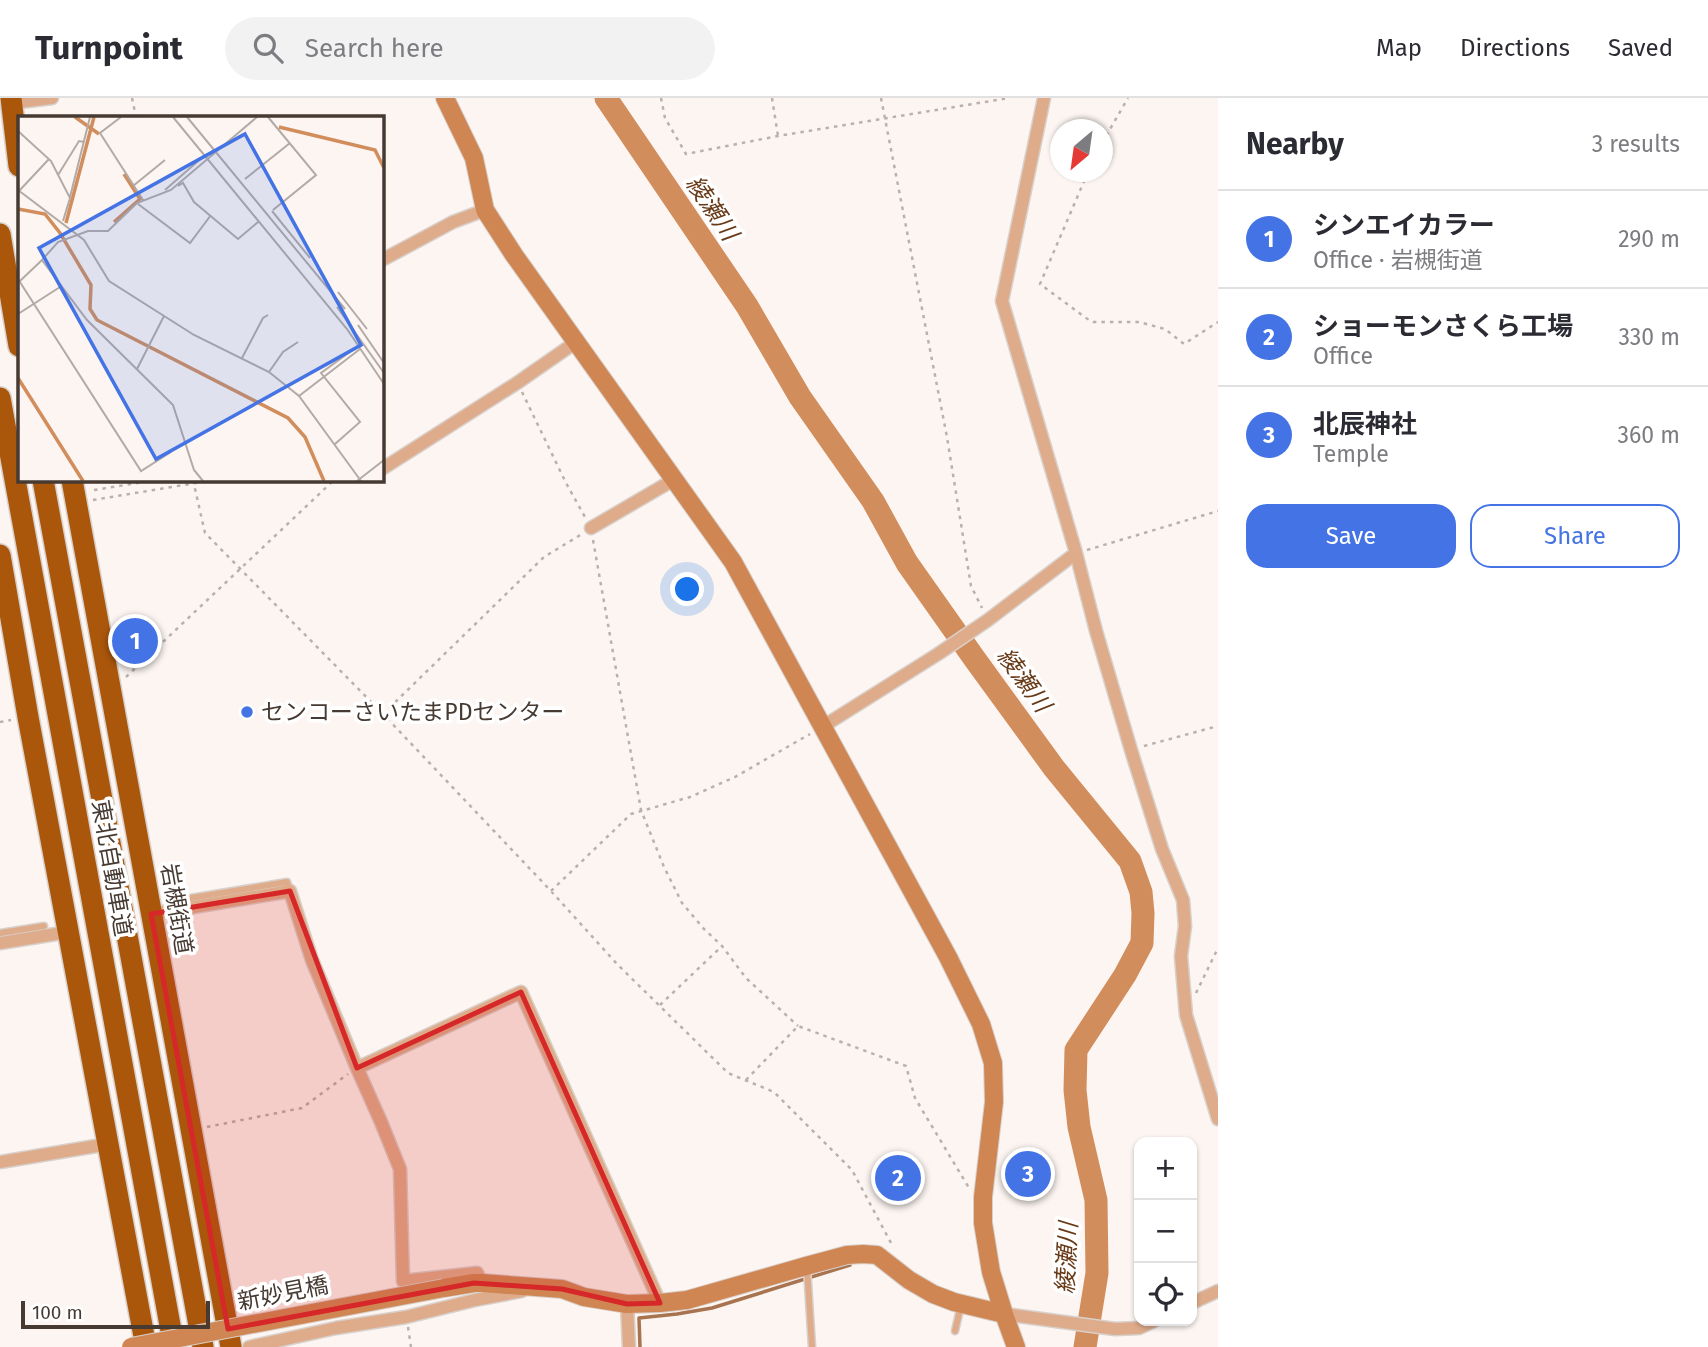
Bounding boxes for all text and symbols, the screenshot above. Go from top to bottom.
search box [225,17,715,80]
text: Turnpoint [35,28,183,68]
icon: search [249,29,287,67]
text: Search here [305,33,444,64]
text: Map [1376,34,1422,62]
text: Directions [1460,34,1570,62]
text: Saved [1608,34,1673,62]
inset map [18,116,383,481]
north arrow [1050,119,1113,182]
text: Nearby [1246,126,1344,162]
text: 3 results [1592,130,1680,158]
water label: 綾瀬川 [680,170,745,248]
text: シンエイカラー [1313,210,1495,241]
text: 1 [1264,225,1274,253]
text: 290 m [1618,225,1680,253]
text: Office · 岩槻街道 [1313,246,1483,274]
text: ショーモンさくら工場 [1313,311,1573,342]
text: 2 [1263,323,1275,351]
text: 330 m [1618,323,1680,351]
text: Office [1313,342,1373,370]
text: 北辰神社 [1313,409,1417,440]
text: 3 [1263,421,1275,449]
text: 360 m [1618,421,1680,449]
text: Temple [1313,440,1389,468]
button: Save [1246,504,1456,568]
button: Share [1470,504,1680,568]
your location [670,572,704,606]
pin: 1 [112,615,158,667]
water label: 綾瀬川 [992,643,1058,720]
place label: センコーさいたまPDセンター [261,698,565,726]
marker: センコーさいたまPDセンター [239,704,255,720]
street label: 東北自動車道 [86,798,138,938]
street label: 岩槻街道 [155,861,199,957]
map controls [1134,1137,1197,1326]
button: + [1134,1137,1197,1200]
pin: 3 [1005,1148,1051,1200]
pin: 2 [875,1152,921,1204]
button: − [1134,1200,1197,1263]
water label: 綾瀬川 [1051,1218,1083,1295]
button: locate [1134,1263,1197,1326]
street label: 新妙見橋 [235,1270,331,1316]
scale bar [21,1298,210,1330]
text: 100 m [32,1301,83,1324]

